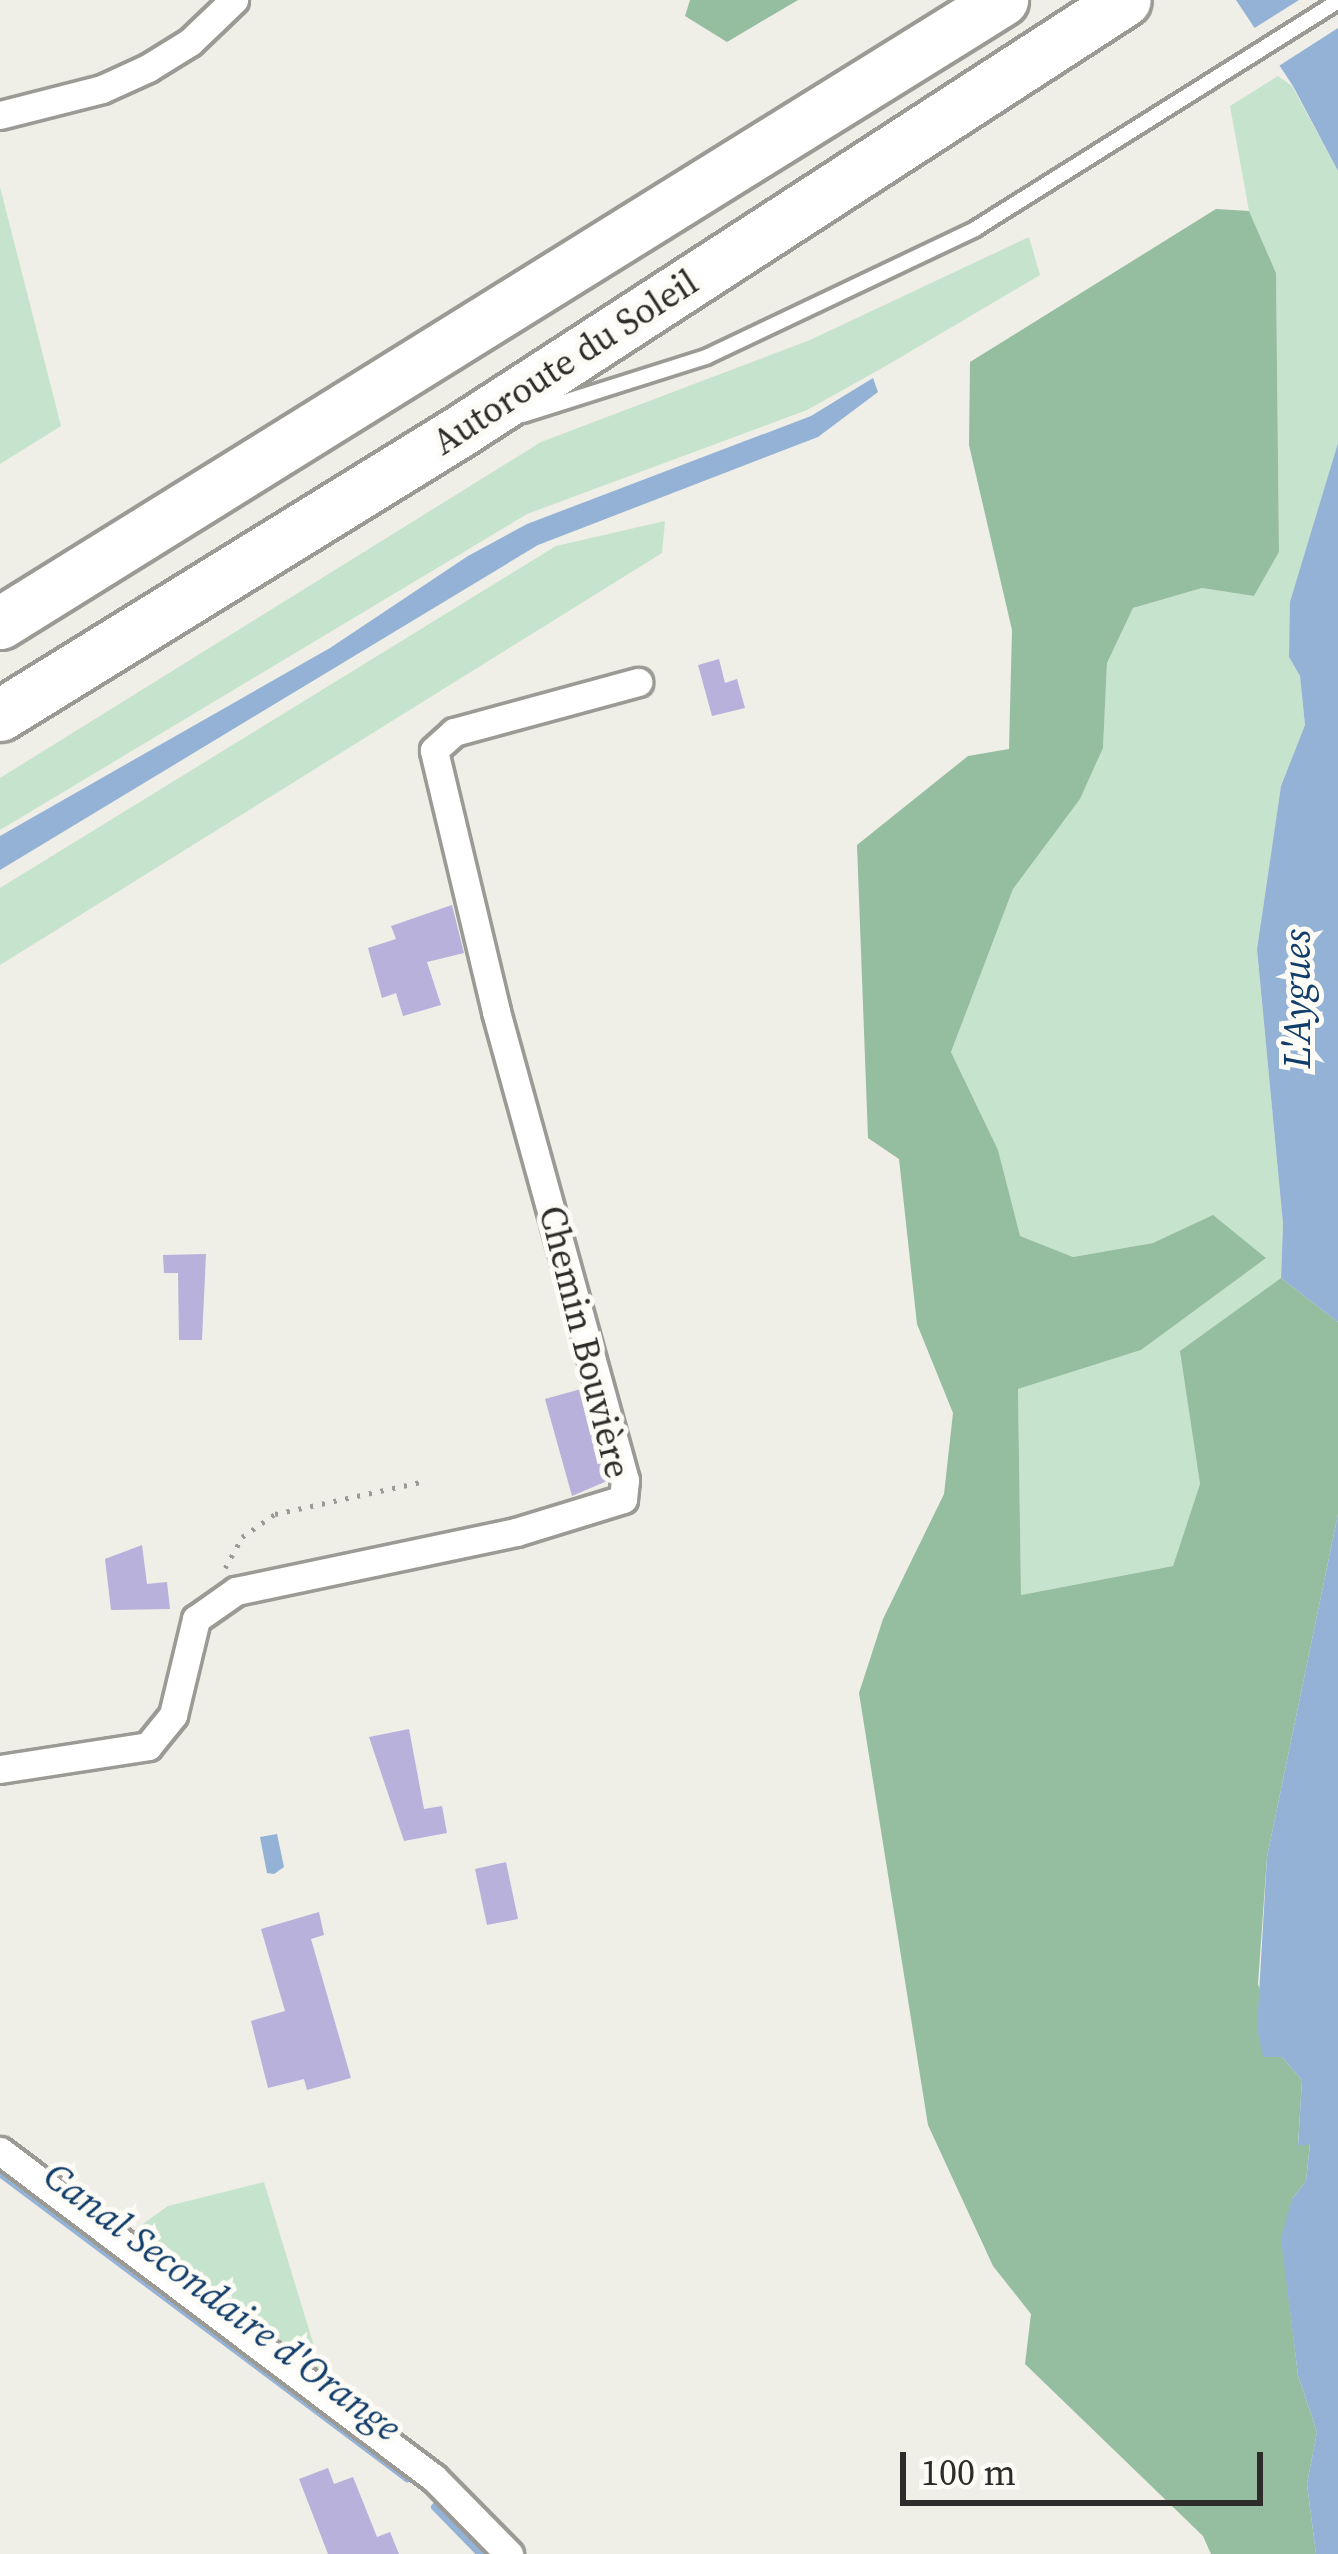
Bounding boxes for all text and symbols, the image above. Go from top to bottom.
street label: Autoroute du Soleil [424,260,706,464]
water label: L'Aygues [1274,929,1320,1069]
street label: Chemin Bouvière [530,1201,640,1483]
water label: Canal Secondaire d'Orange [34,2152,410,2452]
scale bar [906,2428,1269,2502]
text: 100 m [921,2448,1016,2497]

